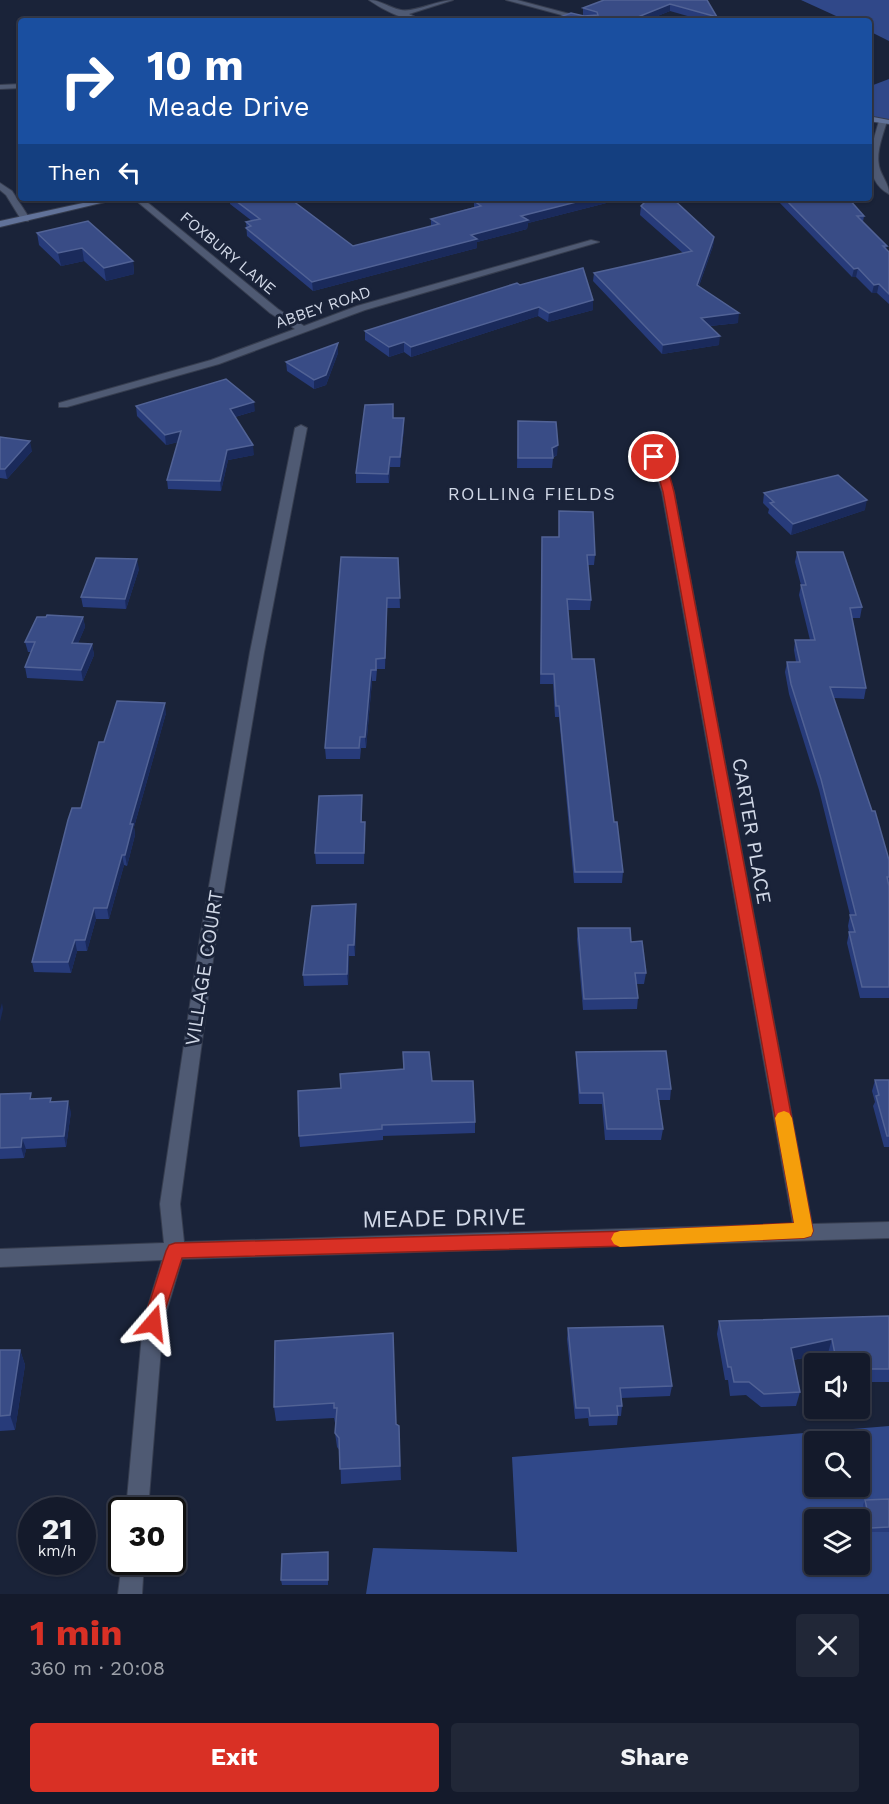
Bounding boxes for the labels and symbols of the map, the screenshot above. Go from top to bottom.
street label: FOXBURY LANE [176,208,280,298]
street label: ABBEY ROAD [273,282,373,332]
pin [628,431,679,482]
district label: ROLLING FIELDS [448,483,616,504]
street label: CARTER PLACE [727,756,777,906]
street label: VILLAGE COURT [180,888,228,1048]
street label: MEADE DRIVE [362,1203,526,1233]
position arrow [121,1291,185,1355]
speed limit sign: 30 [108,1497,186,1575]

